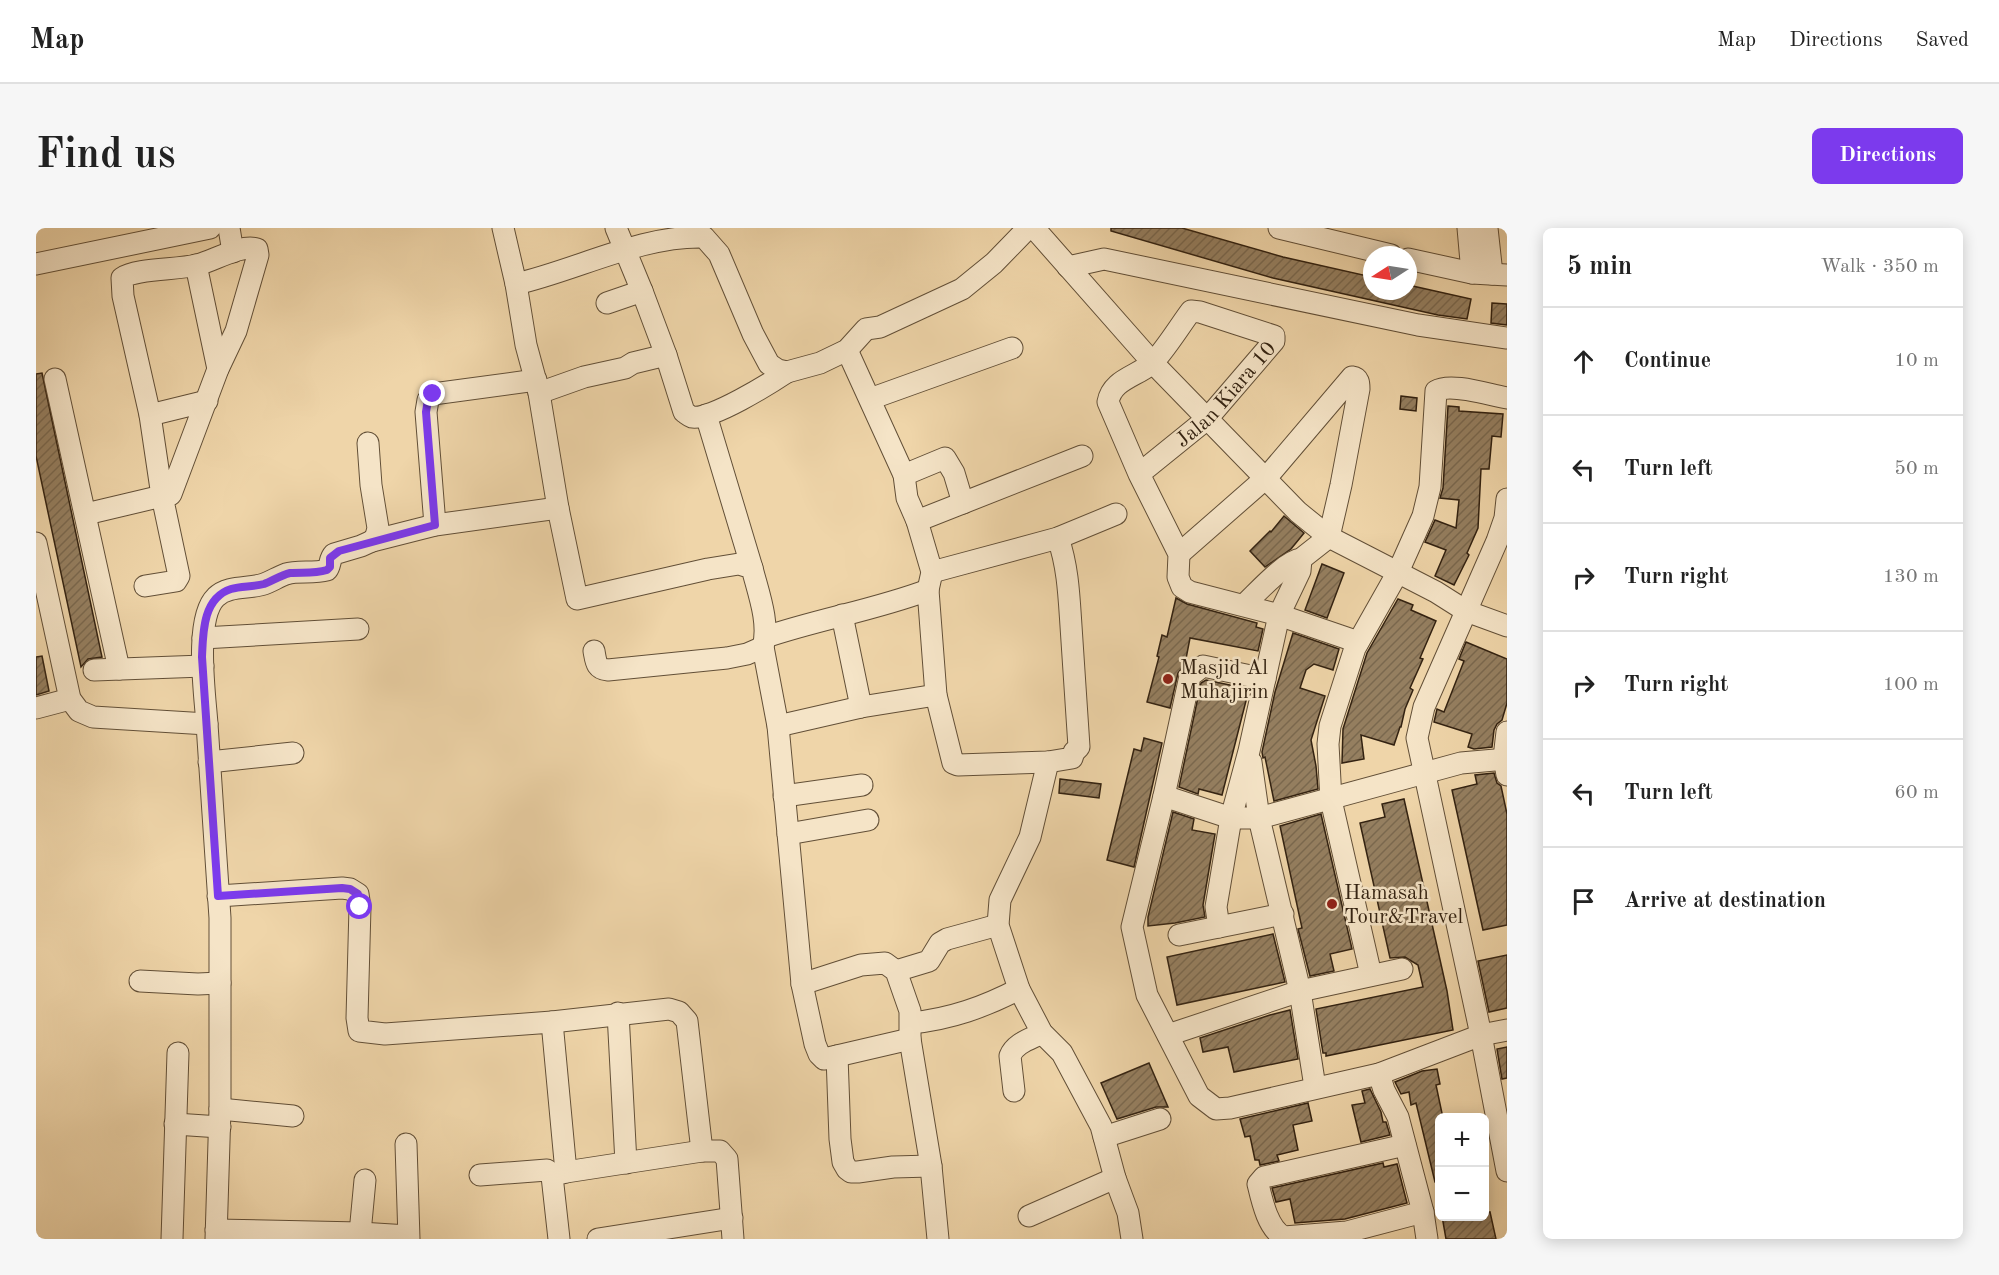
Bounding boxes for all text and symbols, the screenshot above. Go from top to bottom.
text: Map [30,27,84,55]
text: Map [1717,30,1756,51]
text: Directions [1789,30,1883,51]
text: Saved [1916,30,1969,51]
button: Directions [1812,128,1963,184]
text: Find us [36,135,175,177]
north arrow [1363,246,1417,300]
text: 5 min [1567,254,1632,280]
text: Walk · 350 m [1820,257,1939,277]
street label: Jalan Kiara 10 [1172,338,1280,452]
icon: ahead [1567,345,1600,378]
text: Continue [1624,350,1711,372]
text: 10 m [1894,351,1939,371]
route end [419,380,445,406]
icon: left [1567,453,1600,486]
text: Turn left [1624,458,1713,480]
text: 50 m [1894,459,1939,479]
icon: right [1567,561,1600,594]
text: Turn right [1624,566,1728,588]
text: 130 m [1883,567,1939,587]
place label: Masjid Al Muhajirin [1180,658,1269,703]
icon: right [1567,669,1600,702]
marker: Masjid Al Muhajirin [1161,672,1175,686]
text: Turn right [1624,674,1728,696]
text: 100 m [1883,675,1939,695]
icon: left [1567,777,1600,810]
text: Turn left [1624,782,1713,804]
text: 60 m [1894,783,1939,803]
place label: Hamasah Tour&Travel [1344,883,1463,928]
icon: arrive [1567,885,1600,918]
text: Arrive at destination [1624,890,1826,912]
route start [346,893,372,919]
marker: Hamasah Tour&Travel [1325,897,1339,911]
map controls [1435,1113,1489,1221]
button: + [1435,1113,1489,1167]
button: − [1435,1167,1489,1221]

